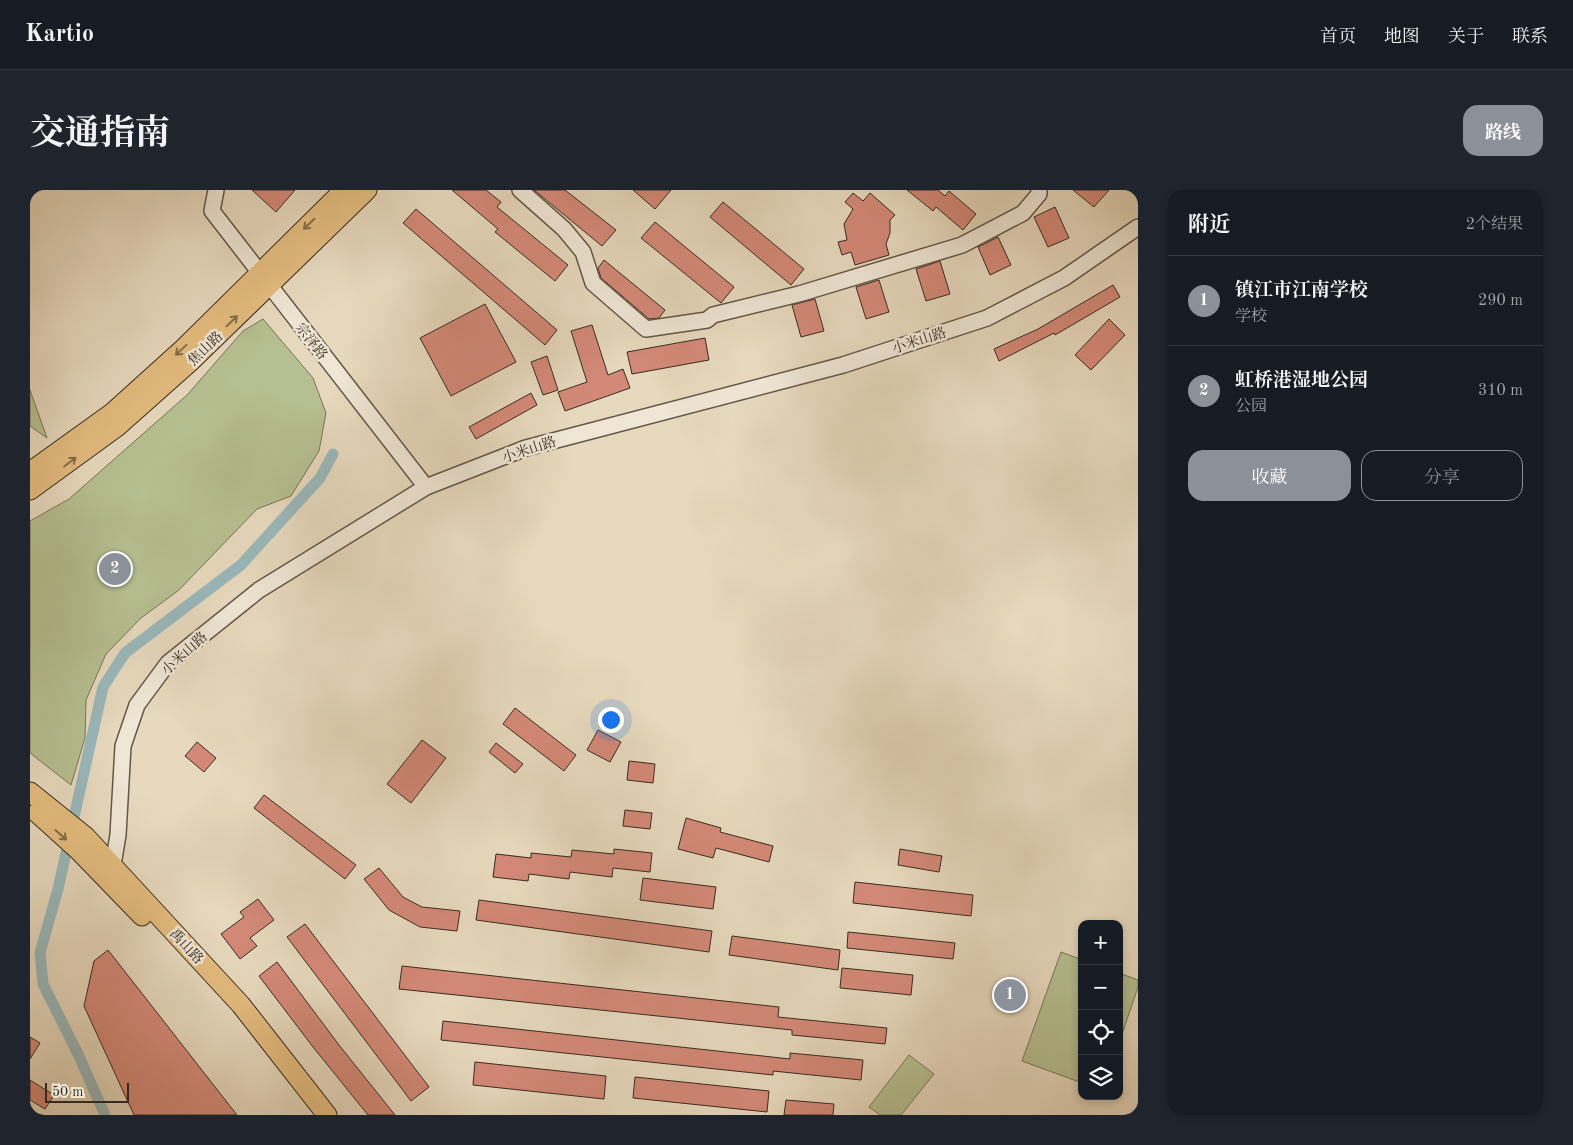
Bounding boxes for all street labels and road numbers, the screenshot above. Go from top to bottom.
street label: 宗泽路 [293,320,330,362]
street label: 小米山路 [890,325,948,356]
street label: 焦山路 [185,328,226,368]
street label: 小米山路 [500,434,558,465]
street label: 小米山路 [159,629,210,678]
street label: 禹山路 [167,926,206,967]

